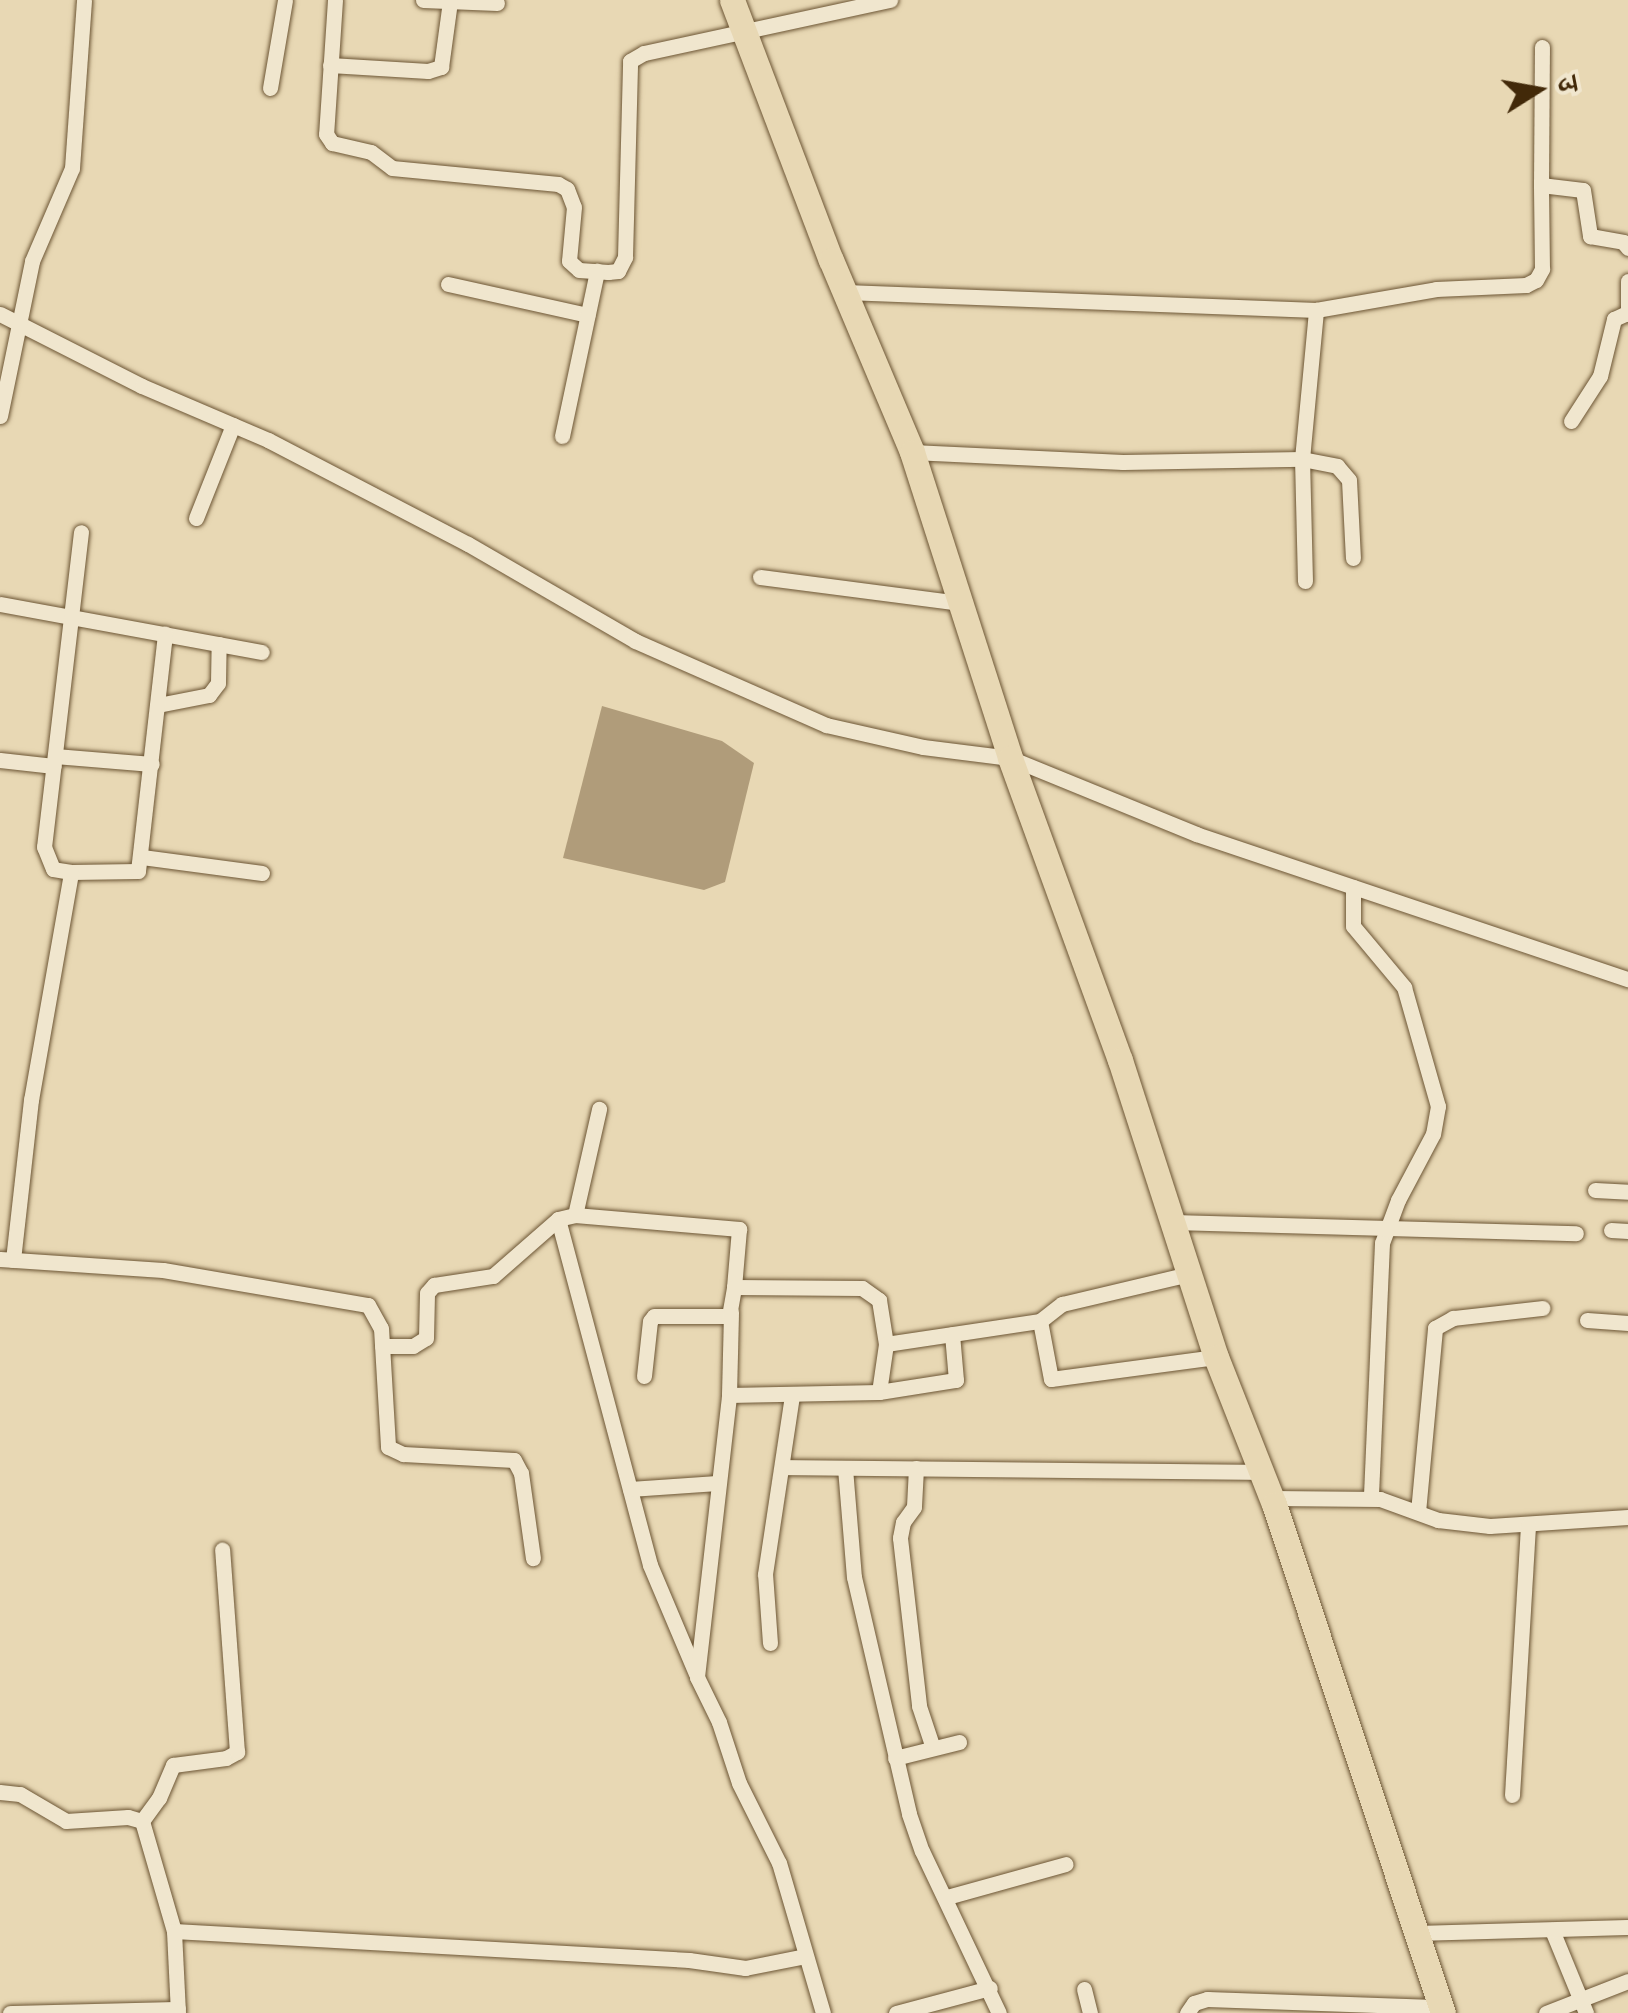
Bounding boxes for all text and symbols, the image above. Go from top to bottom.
north arrow [1488,40,1588,140]
text: उ [1550,74,1585,94]

